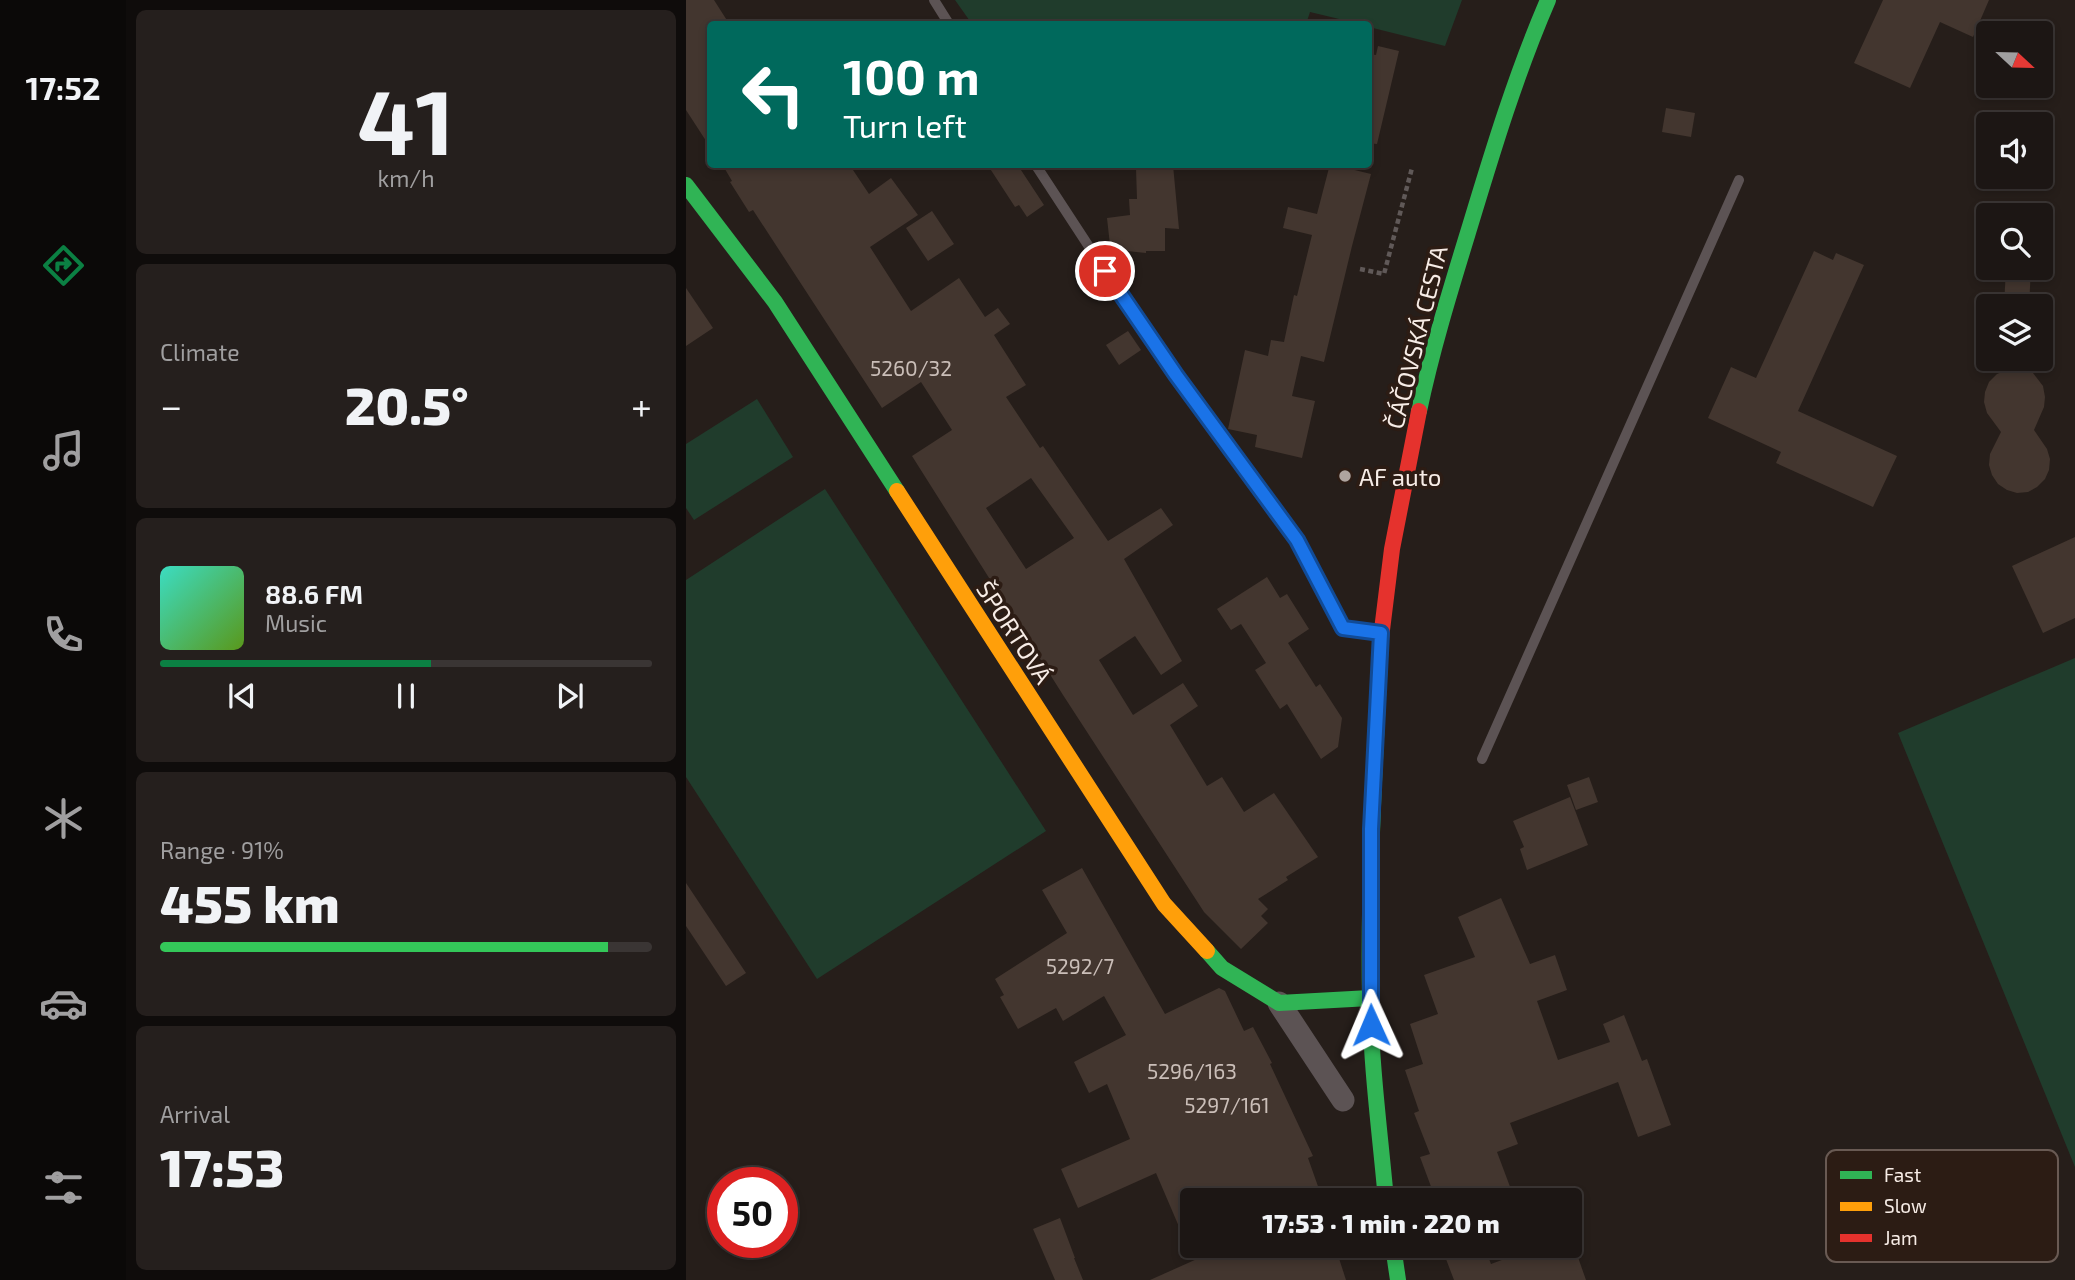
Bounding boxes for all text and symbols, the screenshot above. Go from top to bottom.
north arrow [1976,21,2053,98]
map controls [1976,21,2053,371]
text: 100 m [843,46,980,105]
icon: left [728,49,819,140]
text: 41 [357,64,455,173]
text: 17:52 [25,68,101,106]
text: Turn left [843,106,967,144]
button: sound [1976,112,2053,189]
text: km/h [377,164,435,192]
button: search [1976,203,2053,280]
icon: directions [39,241,88,290]
pin [1075,241,1135,301]
street label: ČÁČOVSKÁ CESTA [1379,242,1453,432]
icon: arrive [1086,252,1124,290]
button: layers [1976,294,2053,371]
text: Climate [160,338,240,366]
house number: 5260/32 [870,355,952,380]
text: 20.5° [345,373,469,435]
text: − [160,382,182,428]
text: + [631,382,652,428]
icon: music [39,426,88,475]
place label: AF auto [1359,462,1441,491]
marker: AF auto [1337,468,1353,484]
street label: ŠPORTOVÁ [971,575,1059,689]
text: 88.6 FM [265,578,363,609]
text: Music [265,609,327,637]
icon: phone [39,610,88,659]
icon: previous [223,677,261,715]
icon: pause [387,677,425,715]
icon: next [551,677,589,715]
icon: climate [39,794,88,843]
text: Range · 91% [160,836,284,864]
text: 455 km [160,871,340,933]
house number: 5292/7 [1046,953,1114,978]
icon: car [39,979,88,1028]
position arrow [1334,988,1408,1062]
house number: 5296/163 [1147,1058,1237,1083]
house number: 5297/161 [1184,1092,1270,1117]
text: Arrival [160,1100,230,1128]
text: 17:53 [160,1135,284,1197]
legend [1826,1150,2058,1262]
icon: filters [39,1163,88,1212]
text: Fast [1884,1163,1921,1186]
speed limit sign: 50 [707,1167,798,1258]
text: Slow [1884,1194,1927,1217]
text: 17:53 · 1 min · 220 m [1262,1207,1500,1238]
text: Jam [1884,1226,1918,1249]

